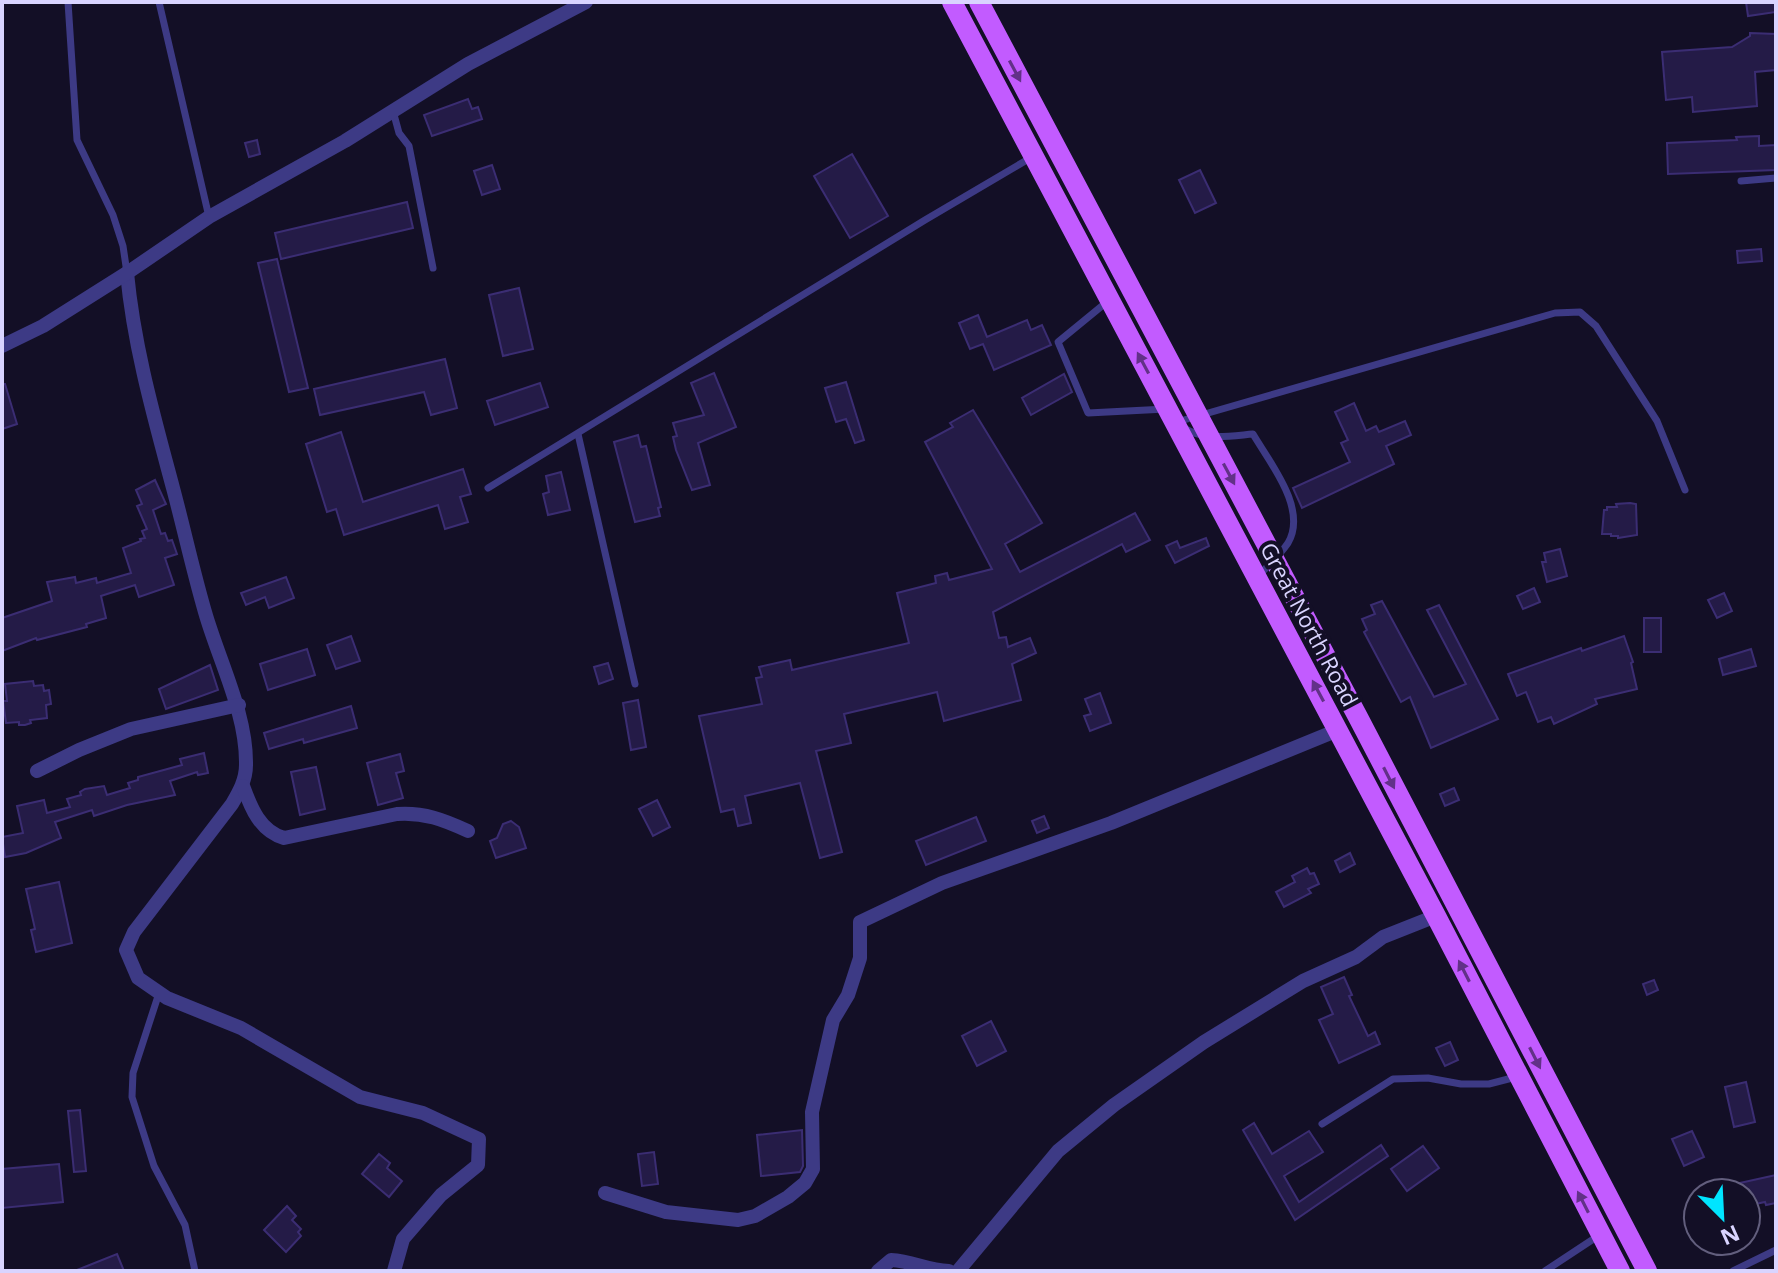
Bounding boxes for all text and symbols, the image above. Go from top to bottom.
one-way arrow [1008,60,1022,82]
one-way arrow [1137,351,1150,374]
one-way arrow [1222,462,1236,485]
street label: Great North Road [1254,537,1366,711]
one-way arrow [1311,680,1325,702]
one-way arrow [1383,766,1396,789]
one-way arrow [1458,960,1471,983]
one-way arrow [1528,1047,1541,1070]
north arrow [1682,1177,1762,1257]
one-way arrow [1577,1191,1590,1214]
text: N [1716,1219,1745,1254]

